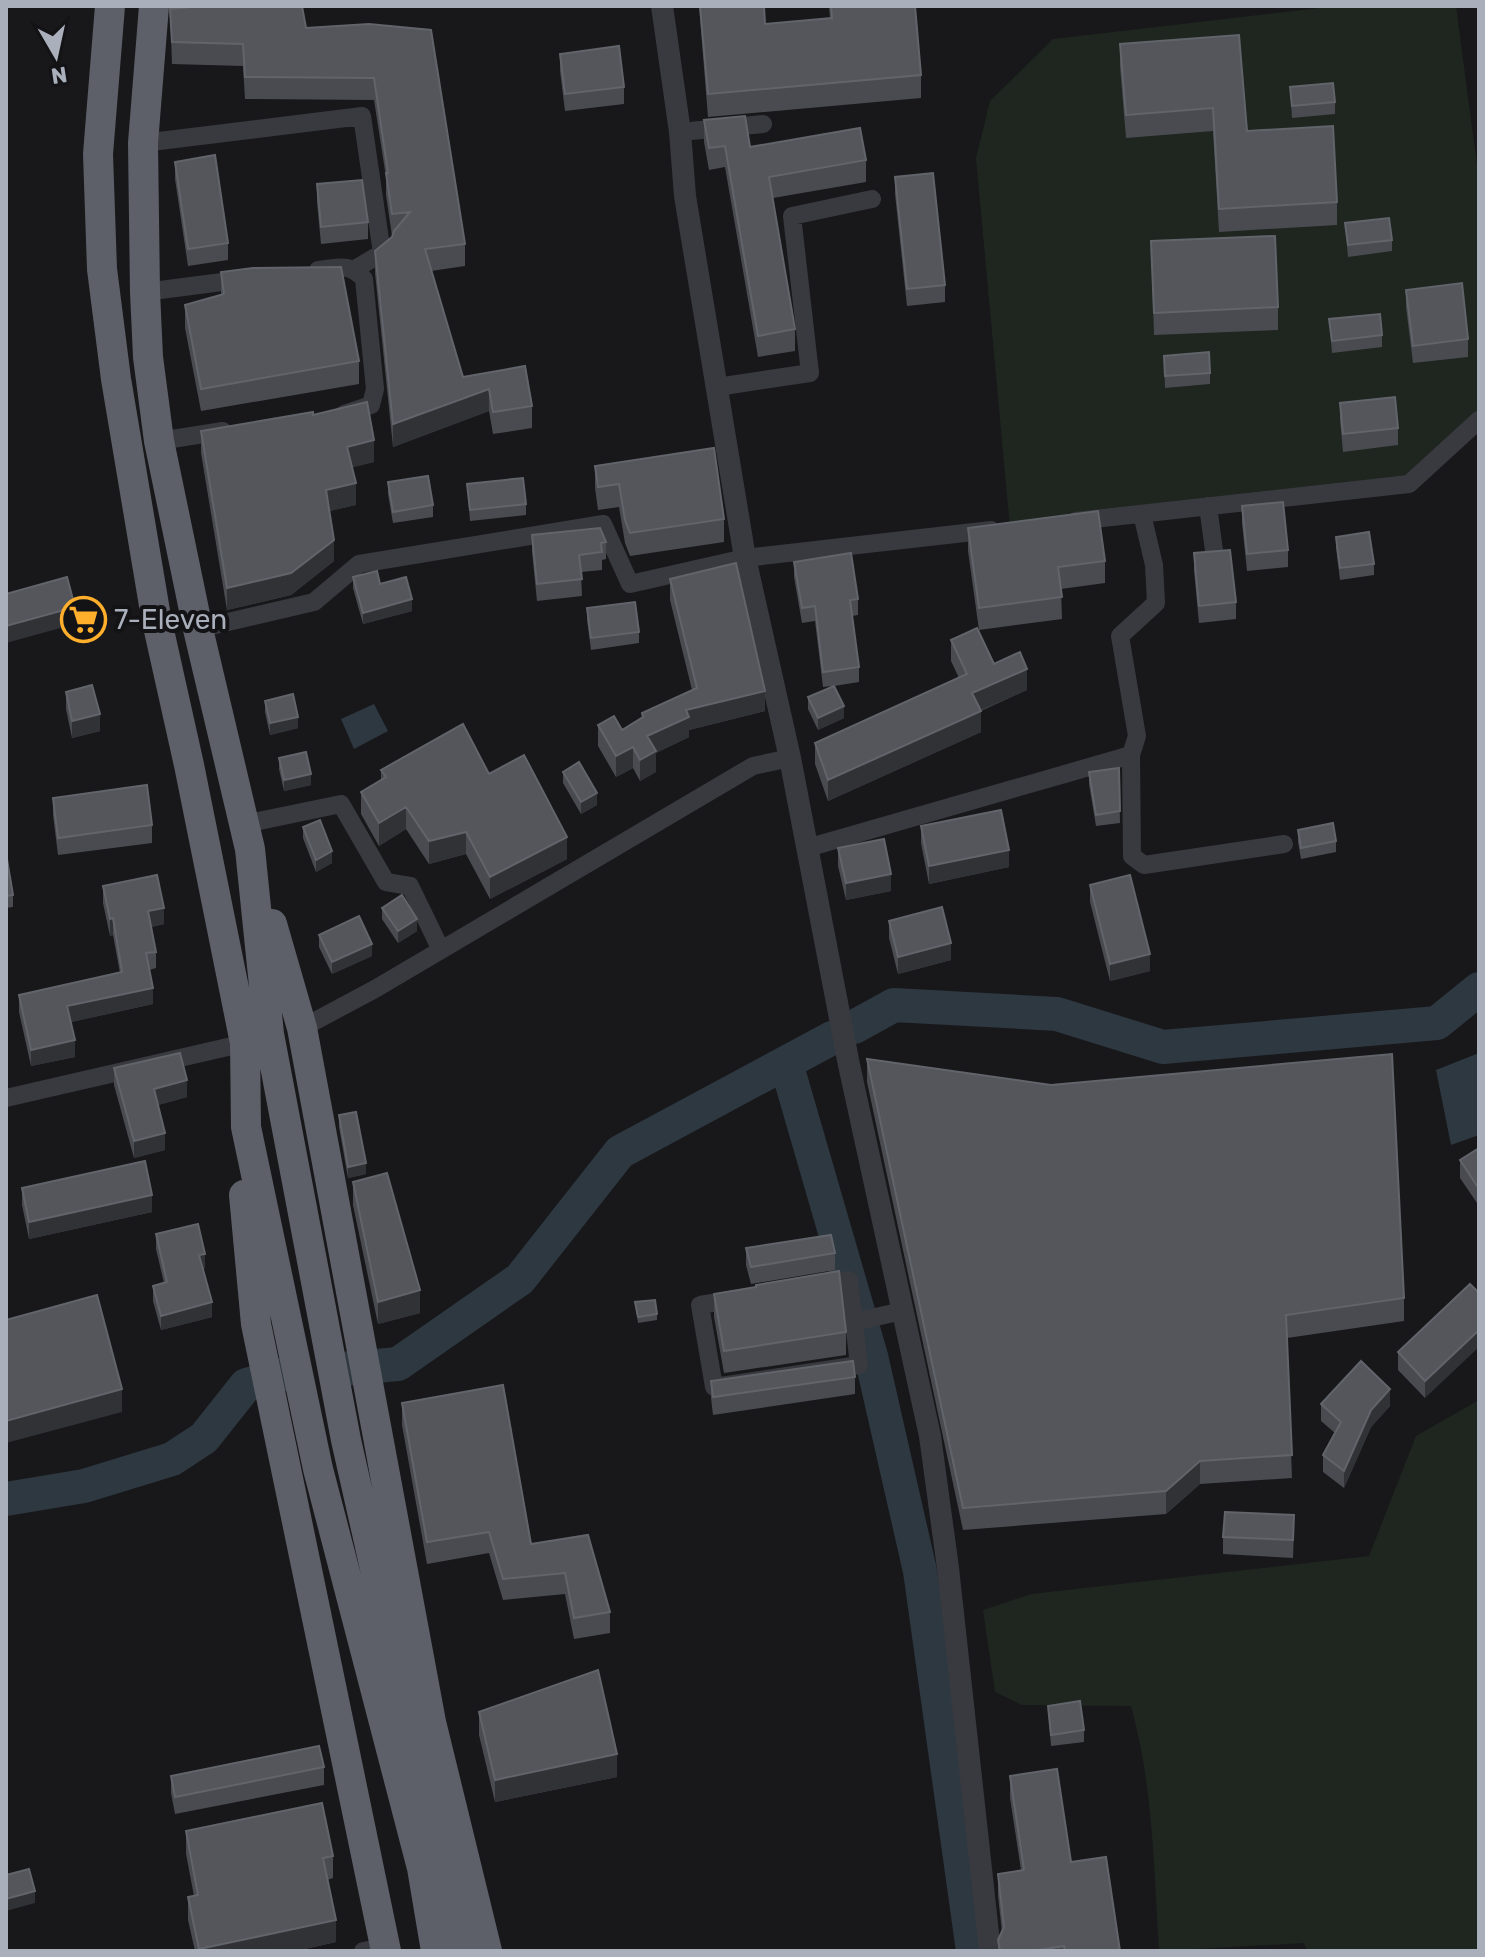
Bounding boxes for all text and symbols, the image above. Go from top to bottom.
north arrow [16,16,96,96]
text: N [49,61,69,90]
supermarket icon: 7-Eleven [59,595,107,643]
place label: 7-Eleven [114,603,227,636]

